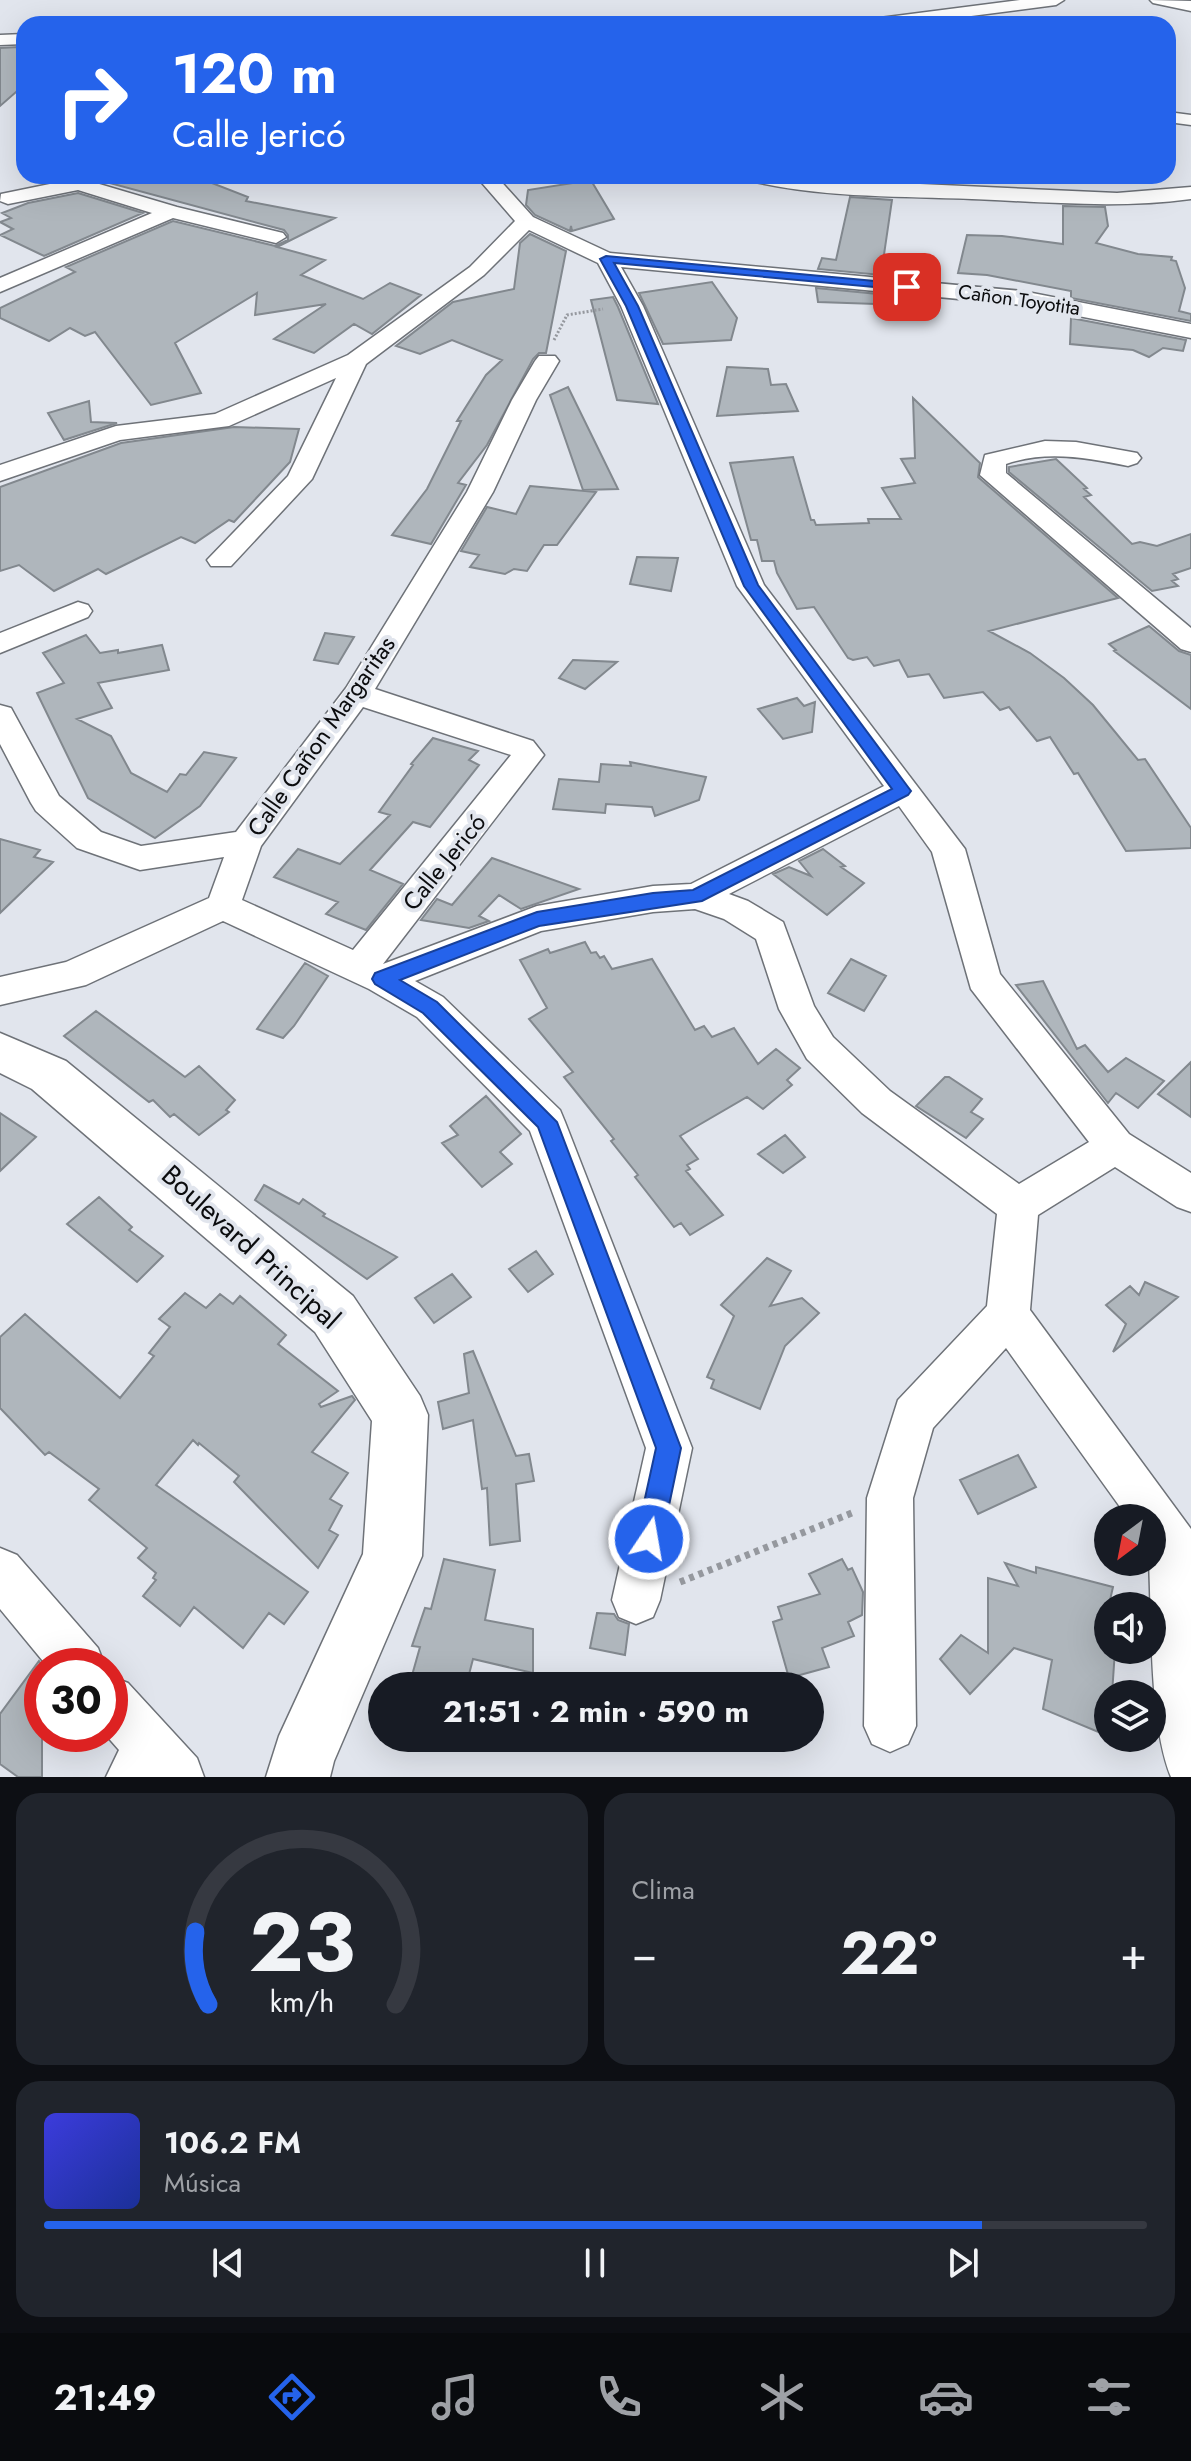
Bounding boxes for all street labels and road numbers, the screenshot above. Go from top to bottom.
street label: Cañon Toyotita [956,277,1082,323]
street label: Calle Cañon Margaritas [239,629,403,843]
street label: Calle Jericó [394,806,494,918]
street label: Boulevard Principal [152,1155,350,1339]

